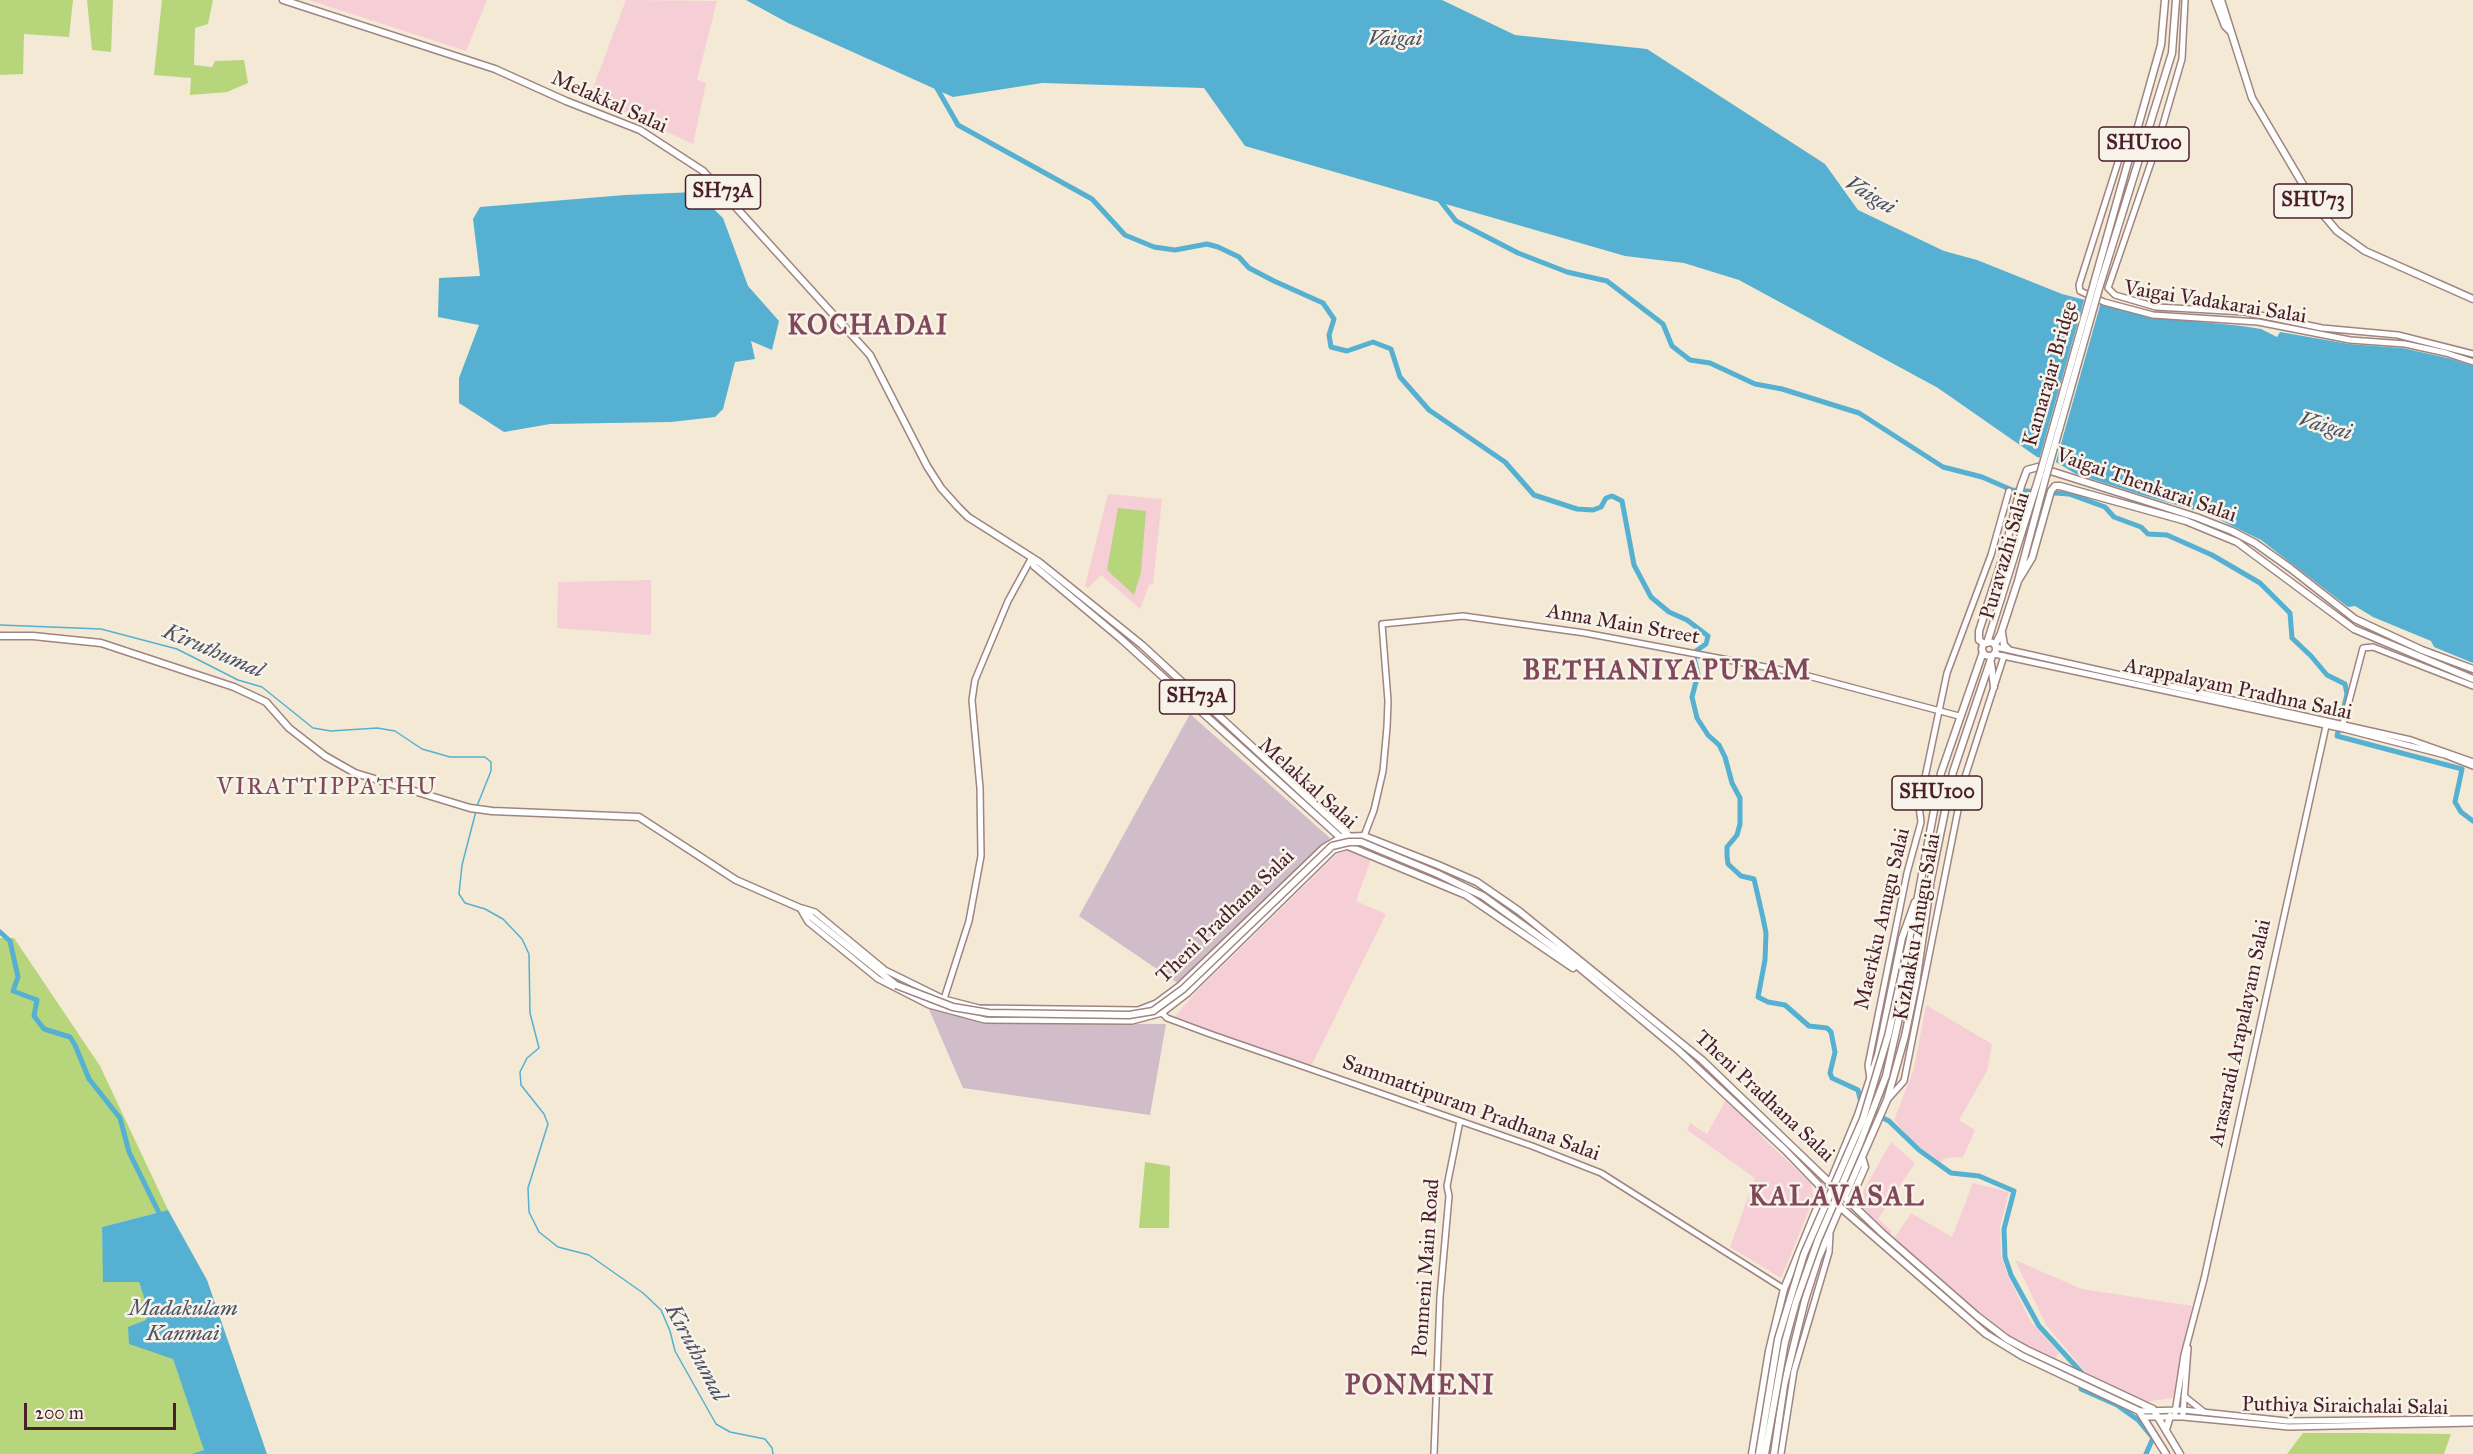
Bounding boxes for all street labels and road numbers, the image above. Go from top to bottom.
street label: Melakkal Salai [547,66,671,140]
road number: SHU100 [2099,127,2189,161]
road number: SH73A [686,175,760,209]
road number: SHU73 [2274,184,2352,218]
street label: Vaigai Vadakarai Salai [2122,276,2308,330]
street label: Kamarajar Bridge [2018,298,2084,450]
street label: Vaigai Thenkarai Salai [2052,443,2240,529]
street label: Puravazhi Salai [1976,489,2036,623]
street label: Anna Main Street [1545,599,1701,651]
street label: Arappalayam Pradhna Salai [2122,653,2354,727]
road number: SH73A [1160,680,1234,714]
street label: Melakkal Salai [1252,733,1362,835]
road number: SHU100 [1892,776,1982,810]
street label: Maerkku Anugu Salai [1850,826,1916,1012]
street label: Kizhakku Anugu Salai [1889,831,1947,1023]
street label: Theni Pradhana Salai [1152,845,1300,989]
street label: Arasaradi Arapalayam Salai [2205,917,2277,1149]
street label: Theni Pradhana Salai [1689,1026,1839,1168]
street label: Sammattipuram Pradhana Salai [1339,1051,1603,1167]
street label: Ponmeni Main Road [1408,1178,1446,1358]
street label: Puthiya Siraichalai Salai [2241,1393,2449,1421]

